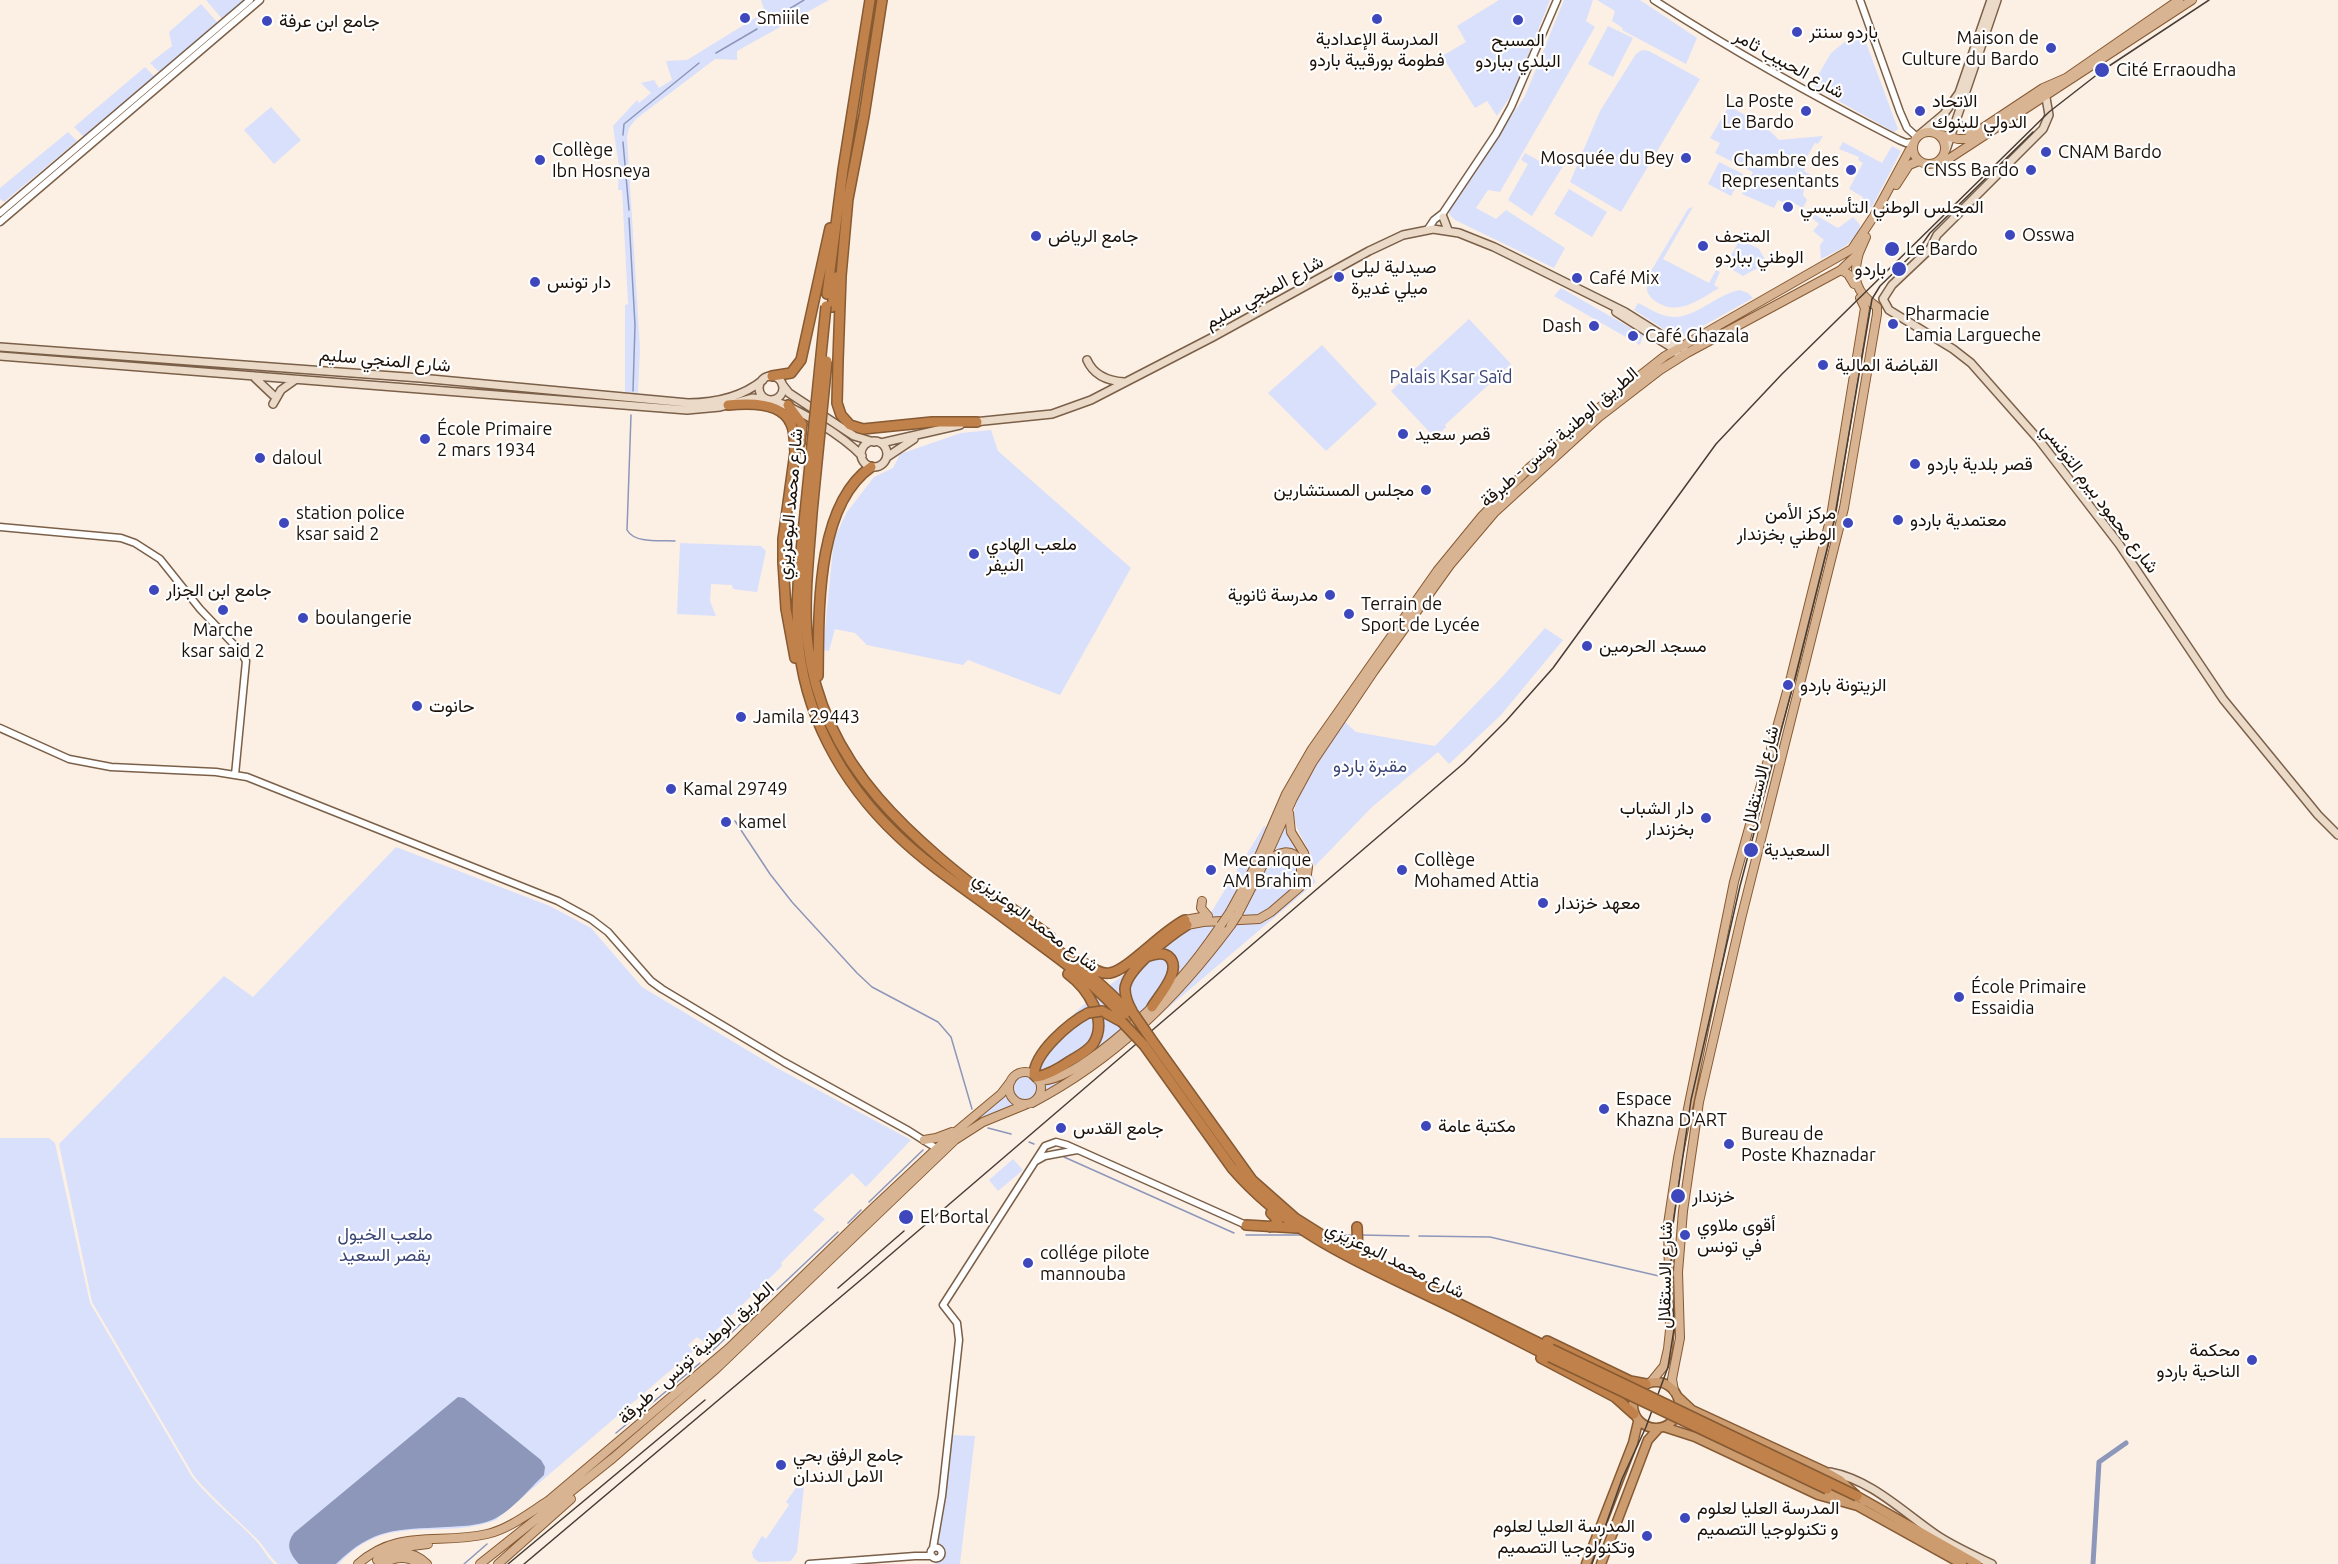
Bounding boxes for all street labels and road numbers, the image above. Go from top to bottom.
street label: شارع الحبيب ثامر [1730,25,1848,103]
street label: شارع المنجي سليم [1201,251,1327,333]
street label: شارع المنجي سليم [318,343,452,377]
street label: الطريق الوطنية تونس - طبرقة [1475,362,1643,512]
street label: شارع محمود بيرم التونسي [2037,419,2163,577]
street label: شارع محمد البوعزيزي [773,427,807,581]
street label: شارع الاستقلال [1737,723,1783,833]
street label: شارع محمد البوعزيزي [969,868,1103,976]
street label: شارع محمد البوعزيزي [1322,1217,1468,1303]
street label: شارع الاستقلال [1653,1221,1677,1329]
street label: الطريق الوطنية تونس - طبرقة [613,1277,779,1429]

